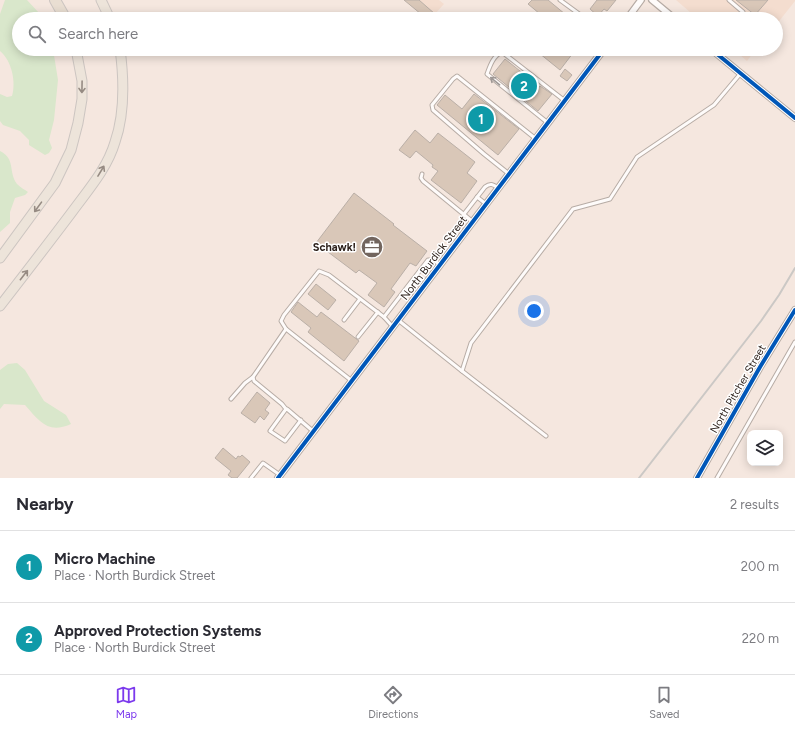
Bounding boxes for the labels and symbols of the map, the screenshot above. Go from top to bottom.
pin: 2 [511,71,537,101]
one-way arrow [490,77,501,86]
one-way arrow [78,80,86,93]
pin: 1 [468,104,494,134]
one-way arrow [98,165,106,177]
one-way arrow [34,201,42,212]
street label: North Burdick Street [398,213,470,303]
office icon: Schawk! [359,234,385,260]
place label: Schawk! [313,241,356,254]
one-way arrow [20,270,28,281]
your location [524,301,544,321]
street label: North Pitcher Street [707,342,769,436]

